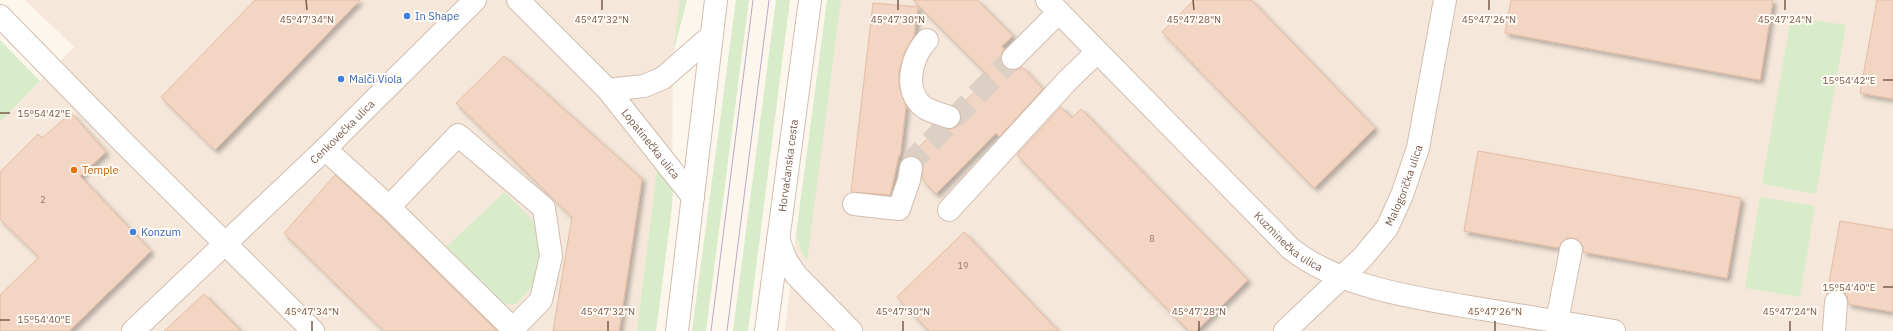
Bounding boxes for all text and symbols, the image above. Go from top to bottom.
place label: In Shape [415,9,459,23]
marker: In Shape [402,11,412,21]
text: 45°47'34"N [280,13,334,26]
text: 45°47'32"N [575,13,629,26]
text: 45°47'30"N [871,13,925,26]
text: 45°47'28"N [1167,13,1221,26]
text: 45°47'26"N [1462,13,1516,26]
text: 45°47'24"N [1758,13,1812,26]
place label: Malči Viola [349,72,402,86]
marker: Malči Viola [336,74,346,84]
text: 15°54'42"E [1822,74,1876,87]
street label: Cenkovečka ulica [307,97,378,167]
street label: Lopatinečka ulica [619,106,683,182]
text: 15°54'42"E [17,107,71,120]
street label: Horvaćanska cesta [775,118,801,213]
street label: Malogorička ulica [1382,143,1426,228]
place label: Temple [82,163,119,177]
marker: Temple [69,165,79,175]
house number: 2 [40,194,46,205]
street label: Kuzminečka ulica [1251,209,1325,274]
place label: Konzum [141,225,181,239]
marker: Konzum [128,227,138,237]
house number: 8 [1149,233,1155,244]
house number: 19 [958,260,968,271]
text: 15°54'40"E [1822,281,1876,294]
text: 45°47'34"N [285,305,339,318]
text: 45°47'32"N [581,305,635,318]
text: 45°47'30"N [876,305,930,318]
text: 45°47'28"N [1172,305,1226,318]
text: 45°47'26"N [1468,305,1522,318]
text: 45°47'24"N [1763,305,1817,318]
text: 15°54'40"E [17,313,71,326]

